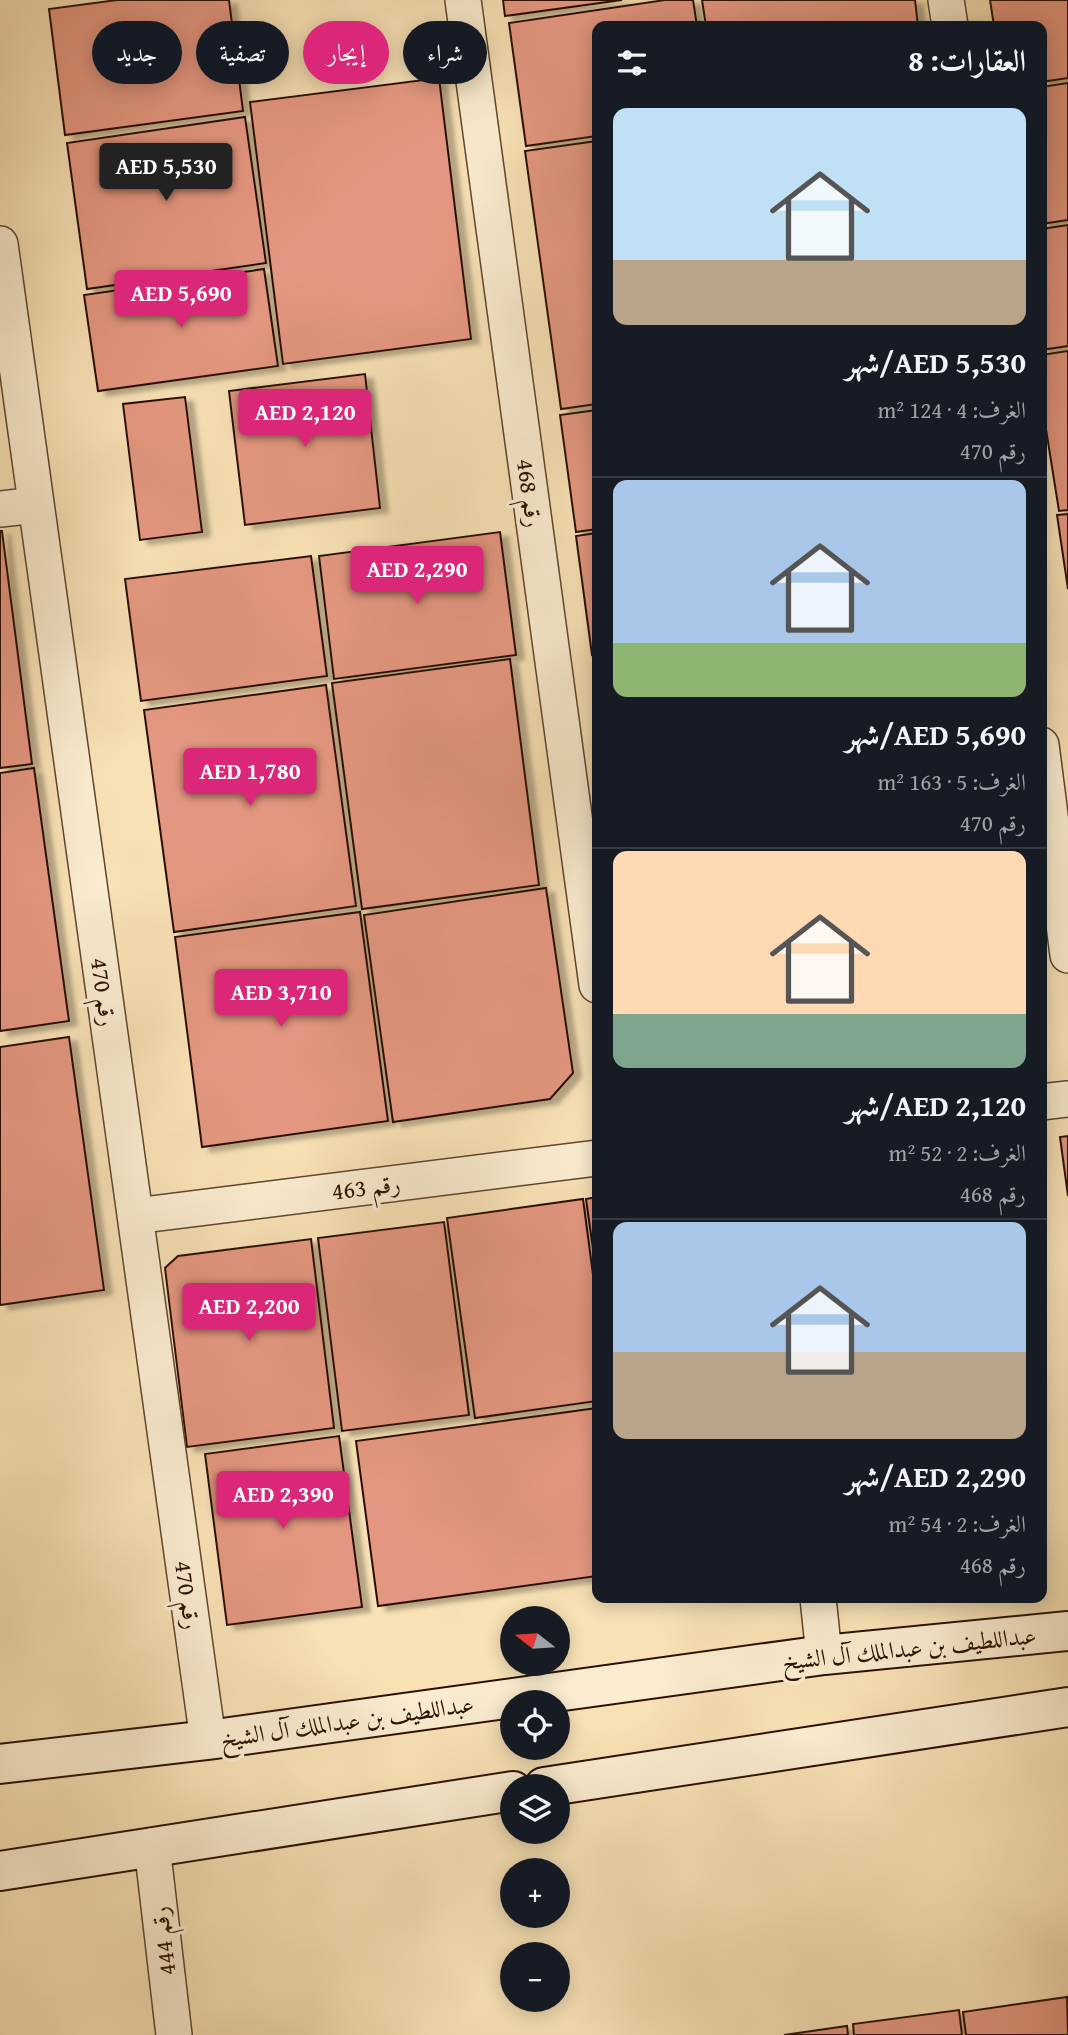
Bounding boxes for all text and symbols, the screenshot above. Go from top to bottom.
chip: جديد [92,21,182,84]
chip: تصفية [196,21,289,84]
chip: إيجار [303,21,389,84]
chip: شراء [403,21,487,84]
text: العقارات: 8 [908,38,1026,82]
icon: filters [613,44,651,82]
pin: AED 5,530 [86,144,246,203]
text: AED 5,530 [115,149,217,182]
icon: home [757,153,883,279]
pin: AED 5,690 [101,270,261,330]
text: AED 5,690 [130,276,232,309]
text: AED 5,530/شهر [845,340,1026,384]
pin: AED 2,120 [225,390,385,449]
text: الغرف: 4 · 124 m² [878,393,1026,426]
text: AED 2,120 [254,395,356,428]
text: رقم 470 [960,434,1026,467]
street label: رقم 468 [503,456,552,530]
icon: home [757,525,883,651]
pin: AED 2,290 [337,546,497,606]
text: AED 2,290 [366,552,468,585]
text: AED 5,690/شهر [845,712,1026,756]
pin: AED 1,780 [170,748,330,808]
text: AED 1,780 [199,754,301,787]
text: الغرف: 5 · 163 m² [878,765,1026,798]
text: رقم 470 [960,806,1026,839]
icon: home [757,896,883,1022]
street label: رقم 470 [77,955,126,1029]
pin: AED 3,710 [201,970,361,1029]
text: AED 3,710 [230,975,332,1008]
text: AED 2,120/شهر [845,1083,1026,1127]
text: الغرف: 2 · 52 m² [889,1136,1026,1169]
street label: رقم 463 [330,1165,403,1214]
text: رقم 468 [960,1177,1026,1210]
icon: home [757,1267,883,1393]
pin: AED 2,200 [169,1284,329,1343]
text: AED 2,200 [198,1289,300,1322]
text: AED 2,290/شهر [845,1454,1026,1498]
pin: AED 2,390 [203,1472,363,1531]
text: AED 2,390 [232,1477,334,1510]
text: الغرف: 2 · 54 m² [889,1507,1026,1540]
text: رقم 468 [960,1548,1026,1581]
street label: رقم 470 [161,1558,210,1632]
north arrow [500,1606,570,1676]
map controls [500,1606,570,2012]
street label: عبداللطيف بن عبدالملك آل الشيخ [780,1617,1038,1683]
street label: عبداللطيف بن عبدالملك آل الشيخ [218,1686,477,1760]
button: locate [500,1690,570,1760]
button: layers [500,1774,570,1844]
button: + [500,1858,570,1928]
street label: رقم 444 [141,1904,190,1977]
button: − [500,1942,570,2012]

